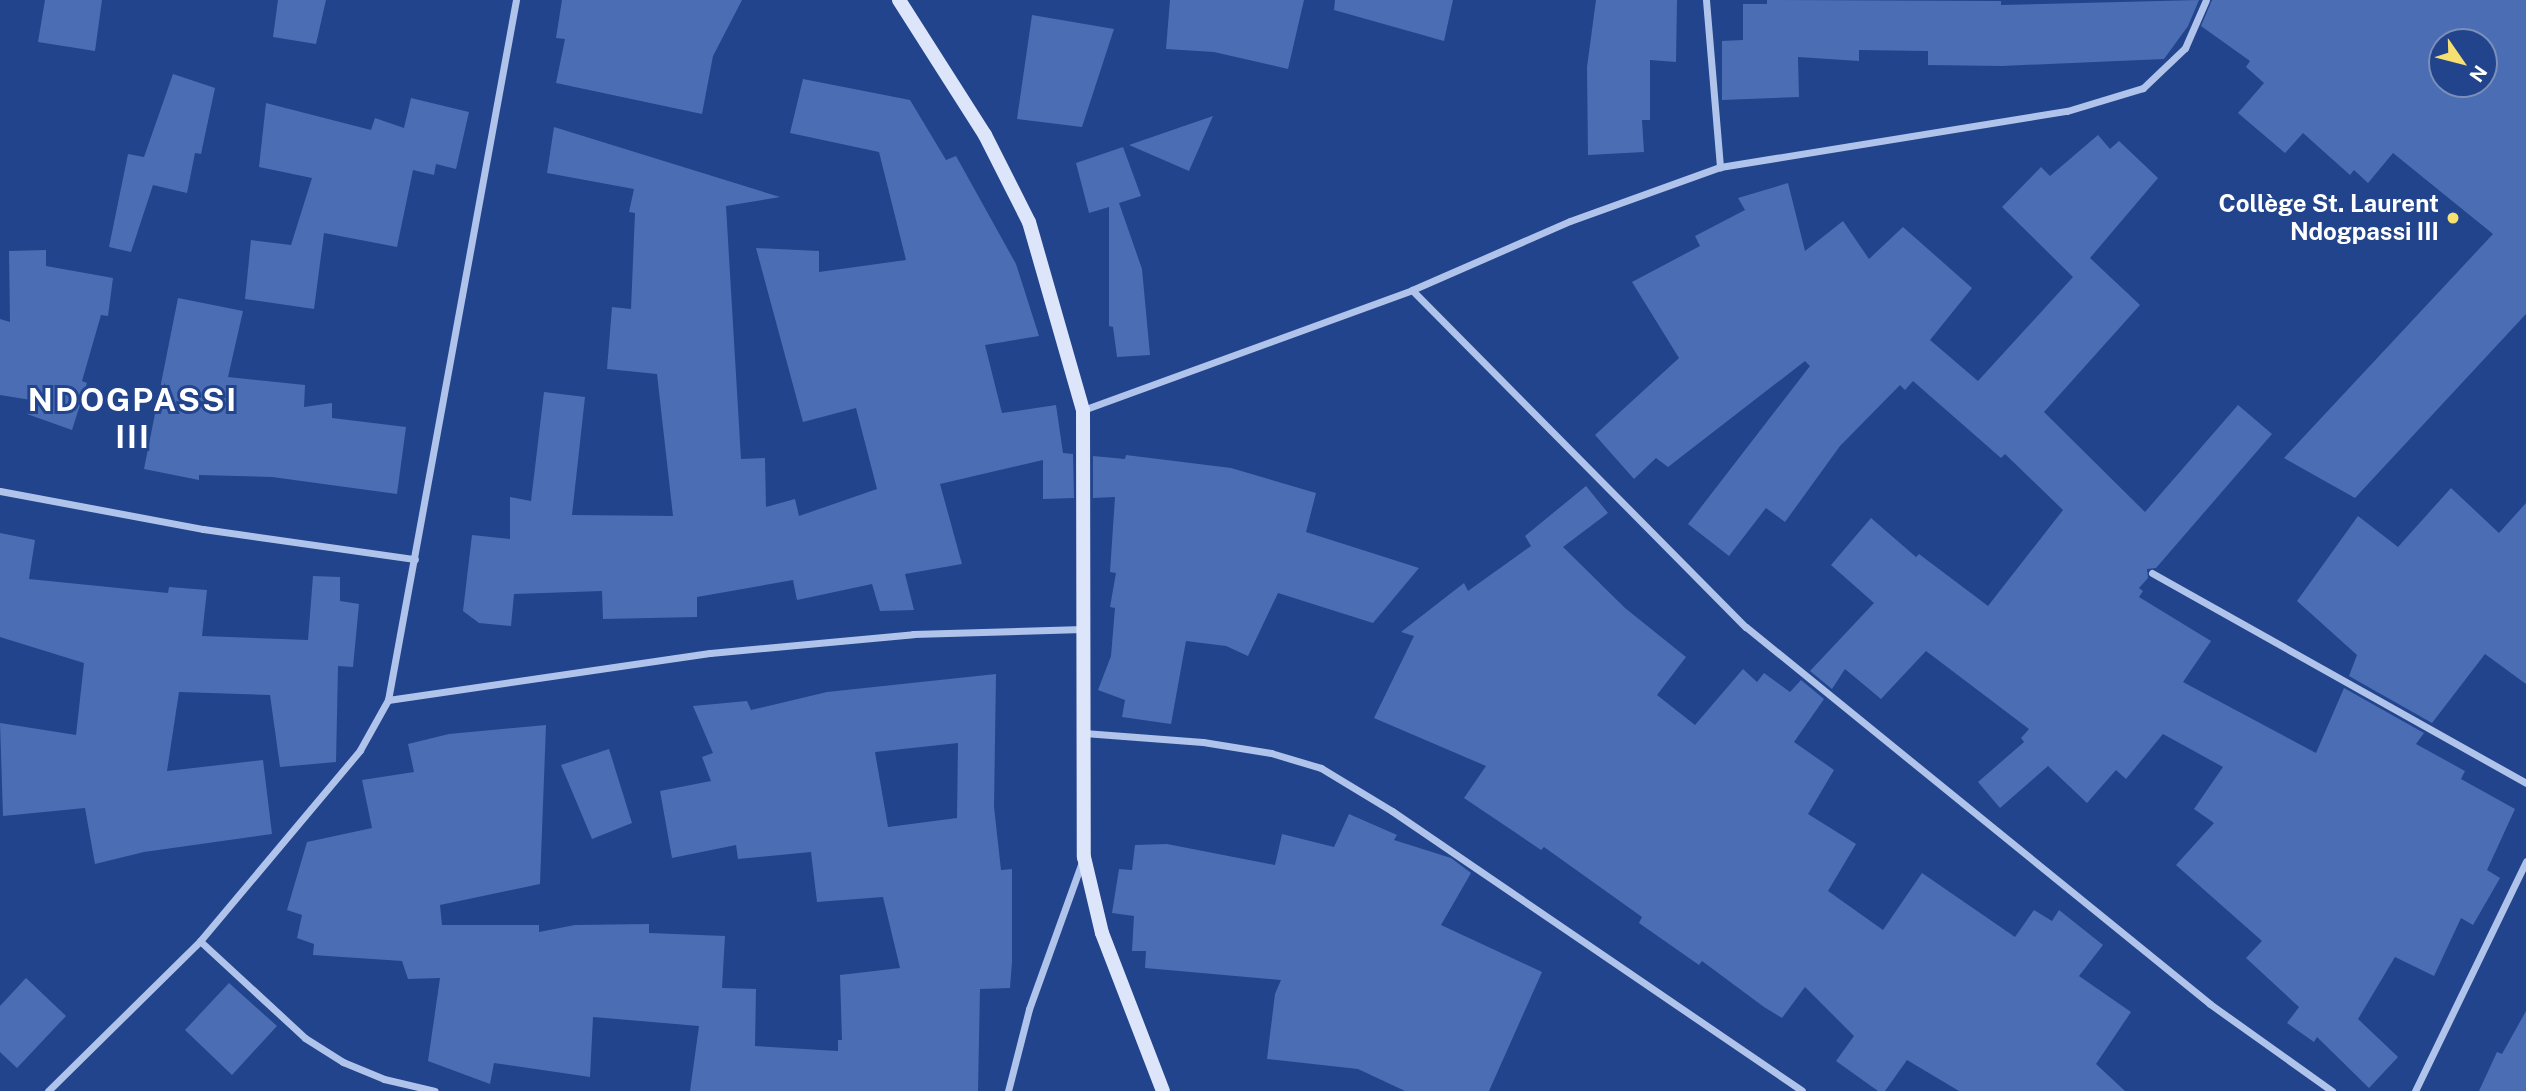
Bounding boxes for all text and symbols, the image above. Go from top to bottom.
north arrow [2428,28,2498,98]
text: N [2465,61,2492,86]
place label: Collège St. Laurent Ndogpassi III [2218,190,2439,246]
marker: Collège St. Laurent Ndogpassi III [2445,210,2461,226]
district label: NDOGPASSI III [29,382,237,457]

